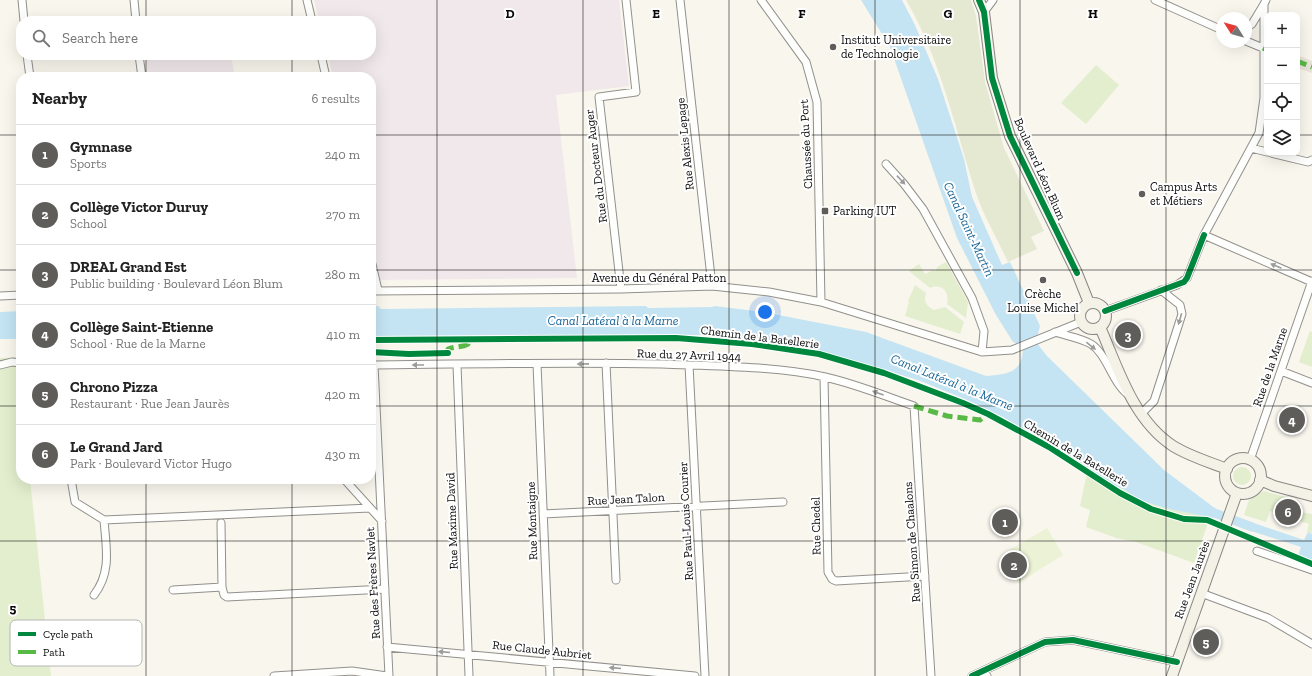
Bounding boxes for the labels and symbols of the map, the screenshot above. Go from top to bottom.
text: D [505,6,515,21]
text: E [652,6,660,21]
text: F [798,6,806,21]
text: G [944,6,953,21]
text: H [1088,6,1098,21]
north arrow [1216,12,1252,48]
place label: Institut Universitaire de Technologie [841,33,951,61]
marker: Institut Universitaire de Technologie [828,42,838,52]
street label: Rue Alexis Lepage [673,97,697,191]
street label: Chaussée du Port [797,98,815,189]
street label: Rue du Docteur Auger [582,108,610,224]
street label: Boulevard Léon Blum [1011,116,1069,223]
one-way arrow [896,175,905,185]
water label: Canal Saint-Martin [941,179,998,279]
place label: Campus Arts et Métiers [1150,180,1217,208]
marker: Campus Arts et Métiers [1137,189,1147,199]
place label: Parking IUT [833,204,897,218]
marker: Parking IUT [820,206,830,216]
one-way arrow [1270,263,1282,269]
street label: Avenue du Général Patton [592,271,726,285]
marker: Crèche Louise Michel [1038,275,1048,285]
place label: Crèche Louise Michel [1007,287,1079,315]
your location [755,302,775,322]
water label: Canal Latéral à la Marne [548,313,679,328]
one-way arrow [1177,314,1183,326]
pin: 3 [1115,320,1141,350]
street label: Chemin de la Batellerie [700,323,820,351]
street label: Rue de la Marne [1250,325,1290,409]
one-way arrow [1086,342,1096,351]
street label: Rue du 27 Avril 1944 [637,346,742,364]
water label: Canal Latéral à la Marne [889,351,1016,414]
one-way arrow [577,360,589,367]
one-way arrow [411,362,424,368]
one-way arrow [871,390,883,396]
pin: 4 [1279,405,1305,435]
street label: Chemin de la Batellerie [1021,416,1131,490]
street label: Rue Paul-Louis Courier [676,461,696,581]
street label: Rue Maxime David [443,472,461,570]
street label: Rue Montaigne [524,481,540,560]
street label: Rue Simon de Chaalons [901,481,923,603]
street label: Rue Jean Talon [587,490,665,508]
street label: Rue Chedel [808,497,824,555]
pin: 6 [1275,497,1301,527]
pin: 1 [992,507,1018,537]
street label: Rue des Frères Navlet [363,526,383,639]
street label: Rue Jean Jaurès [1171,539,1213,621]
pin: 2 [1001,550,1027,580]
text: 5 [10,601,17,616]
legend [10,620,142,666]
pin: 5 [1193,627,1219,657]
text: Cycle path [43,628,94,641]
street label: Rue Claude Aubriet [492,638,593,662]
text: Path [43,646,66,659]
one-way arrow [438,648,450,655]
one-way arrow [609,665,621,672]

